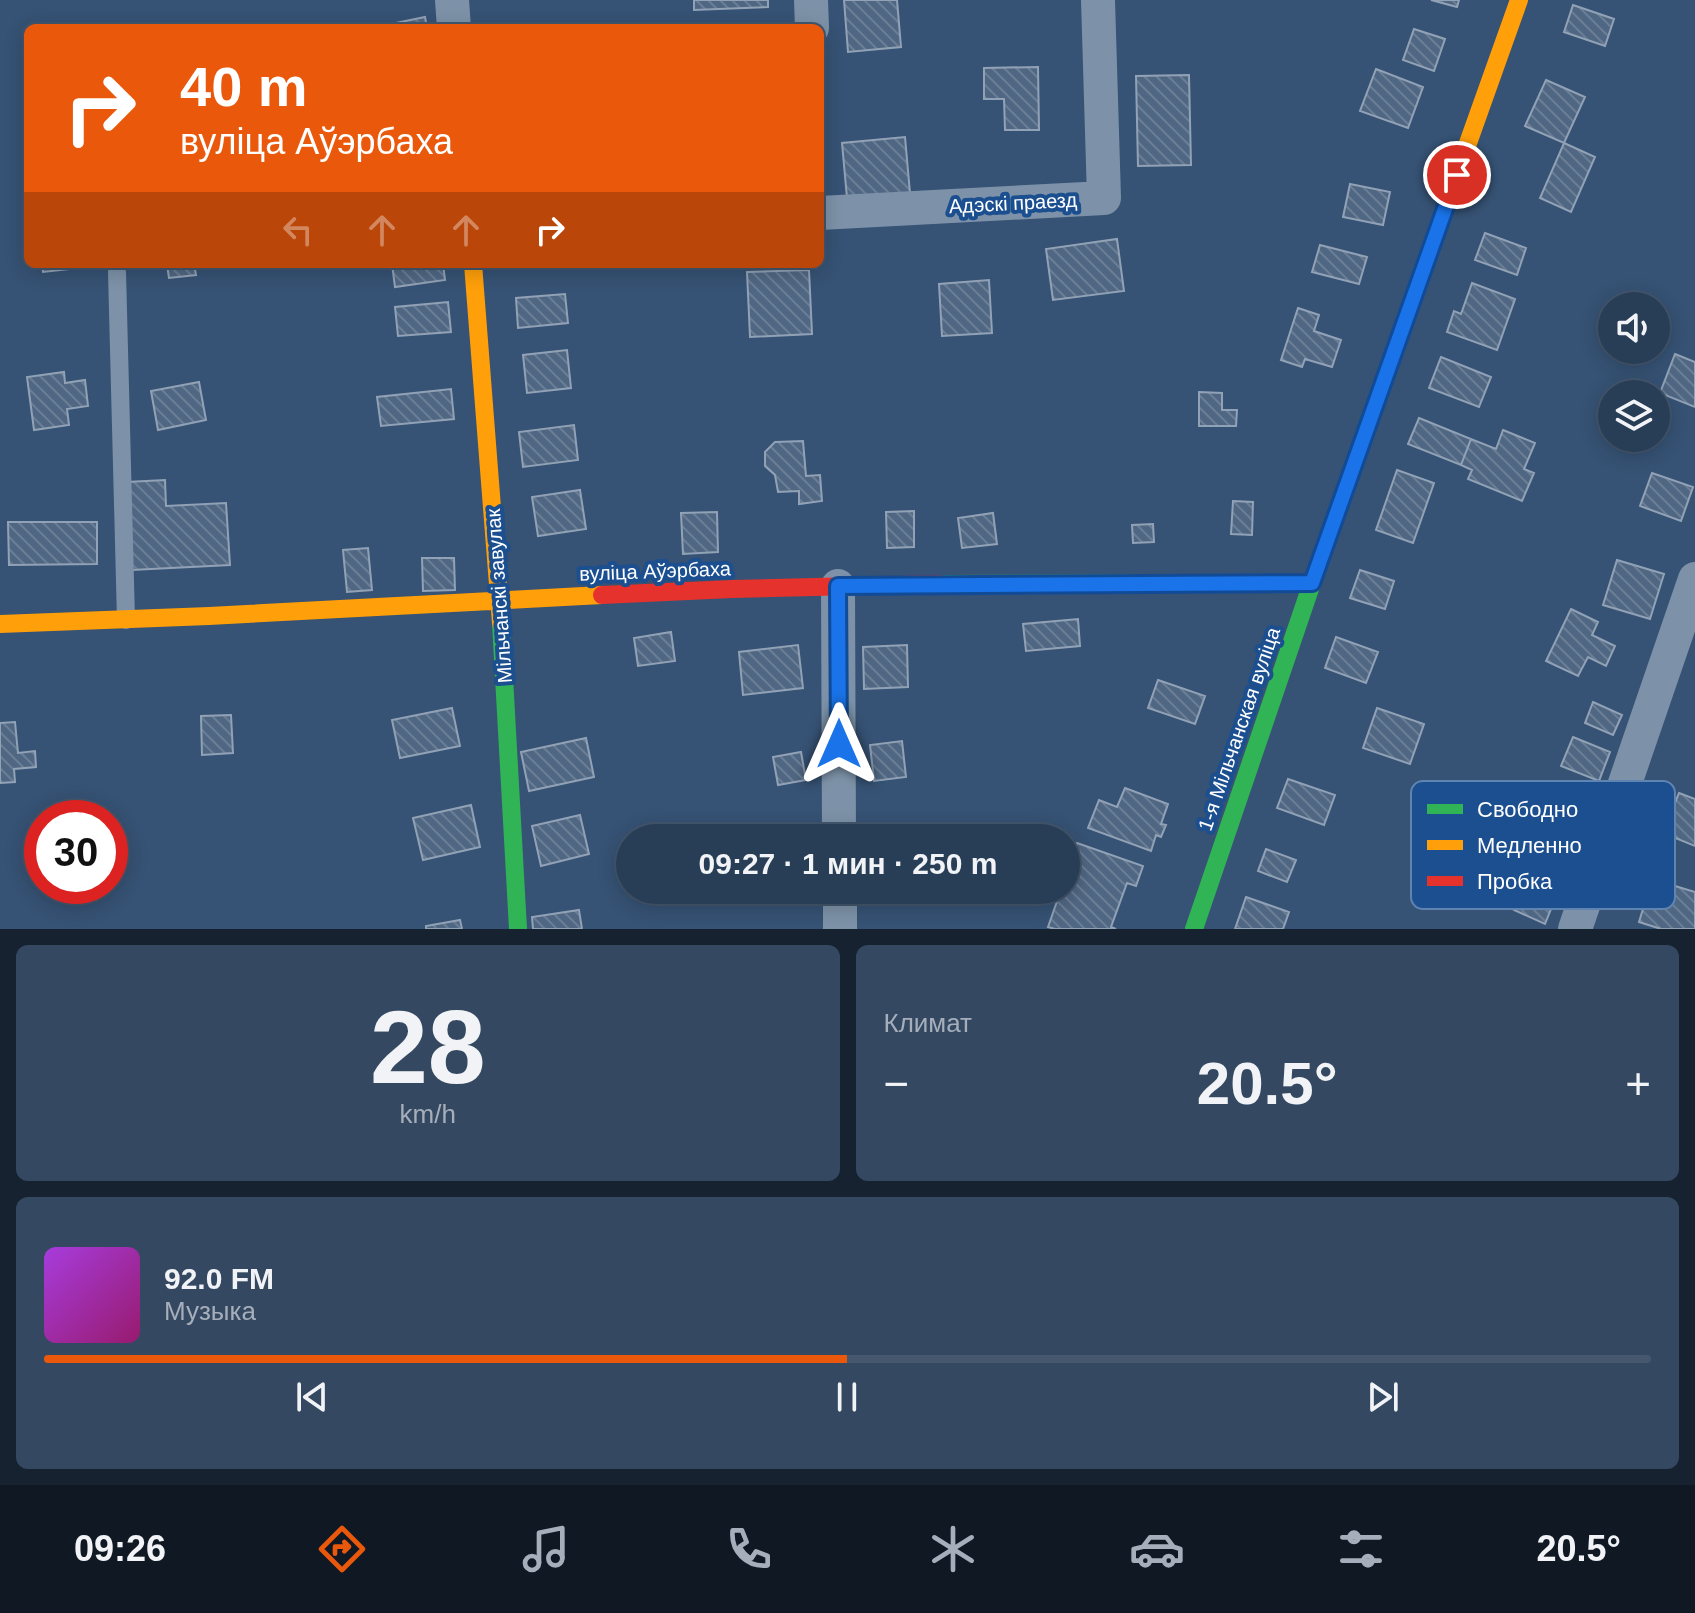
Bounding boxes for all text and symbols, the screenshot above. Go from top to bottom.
text: 40 m [180,55,308,118]
icon: right [48,56,152,160]
text: вуліца Аўэрбаха [180,121,453,162]
pin [1423,141,1491,209]
icon: arrive [1435,153,1479,197]
street label: Адэскі праезд [948,189,1078,217]
icon: left [276,208,320,252]
icon: ahead [360,208,404,252]
icon: ahead [444,208,488,252]
icon: right [528,208,572,252]
map controls [1598,292,1670,452]
button: sound [1598,292,1670,364]
button: layers [1598,380,1670,452]
street label: Мільчанскі завулак [482,508,516,684]
street label: вуліца Аўэрбаха [579,557,732,585]
street label: 1-я Мільчанская вуліца [1194,624,1284,834]
position arrow [797,702,881,786]
legend [1411,781,1675,909]
text: Свободно [1477,797,1578,822]
speed limit sign: 30 [24,800,128,904]
text: Медленно [1477,833,1582,858]
text: 09:27 · 1 мин · 250 m [699,847,997,880]
text: Пробка [1477,869,1553,894]
text: 28 [370,989,486,1105]
text: Климат [884,1008,972,1038]
text: 20.5° [1197,1050,1338,1117]
text: − [884,1059,909,1108]
text: + [1625,1059,1651,1108]
text: km/h [400,1099,456,1129]
text: 92.0 FM [164,1262,274,1295]
text: Музыка [164,1296,256,1326]
icon: previous [290,1375,334,1419]
icon: pause [825,1375,869,1419]
icon: next [1361,1375,1405,1419]
icon: directions [314,1521,370,1577]
icon: music [518,1521,574,1577]
icon: phone [721,1521,777,1577]
icon: climate [925,1521,981,1577]
icon: car [1129,1521,1185,1577]
icon: filters [1333,1521,1389,1577]
text: 09:26 [74,1528,166,1569]
text: 20.5° [1537,1528,1621,1569]

